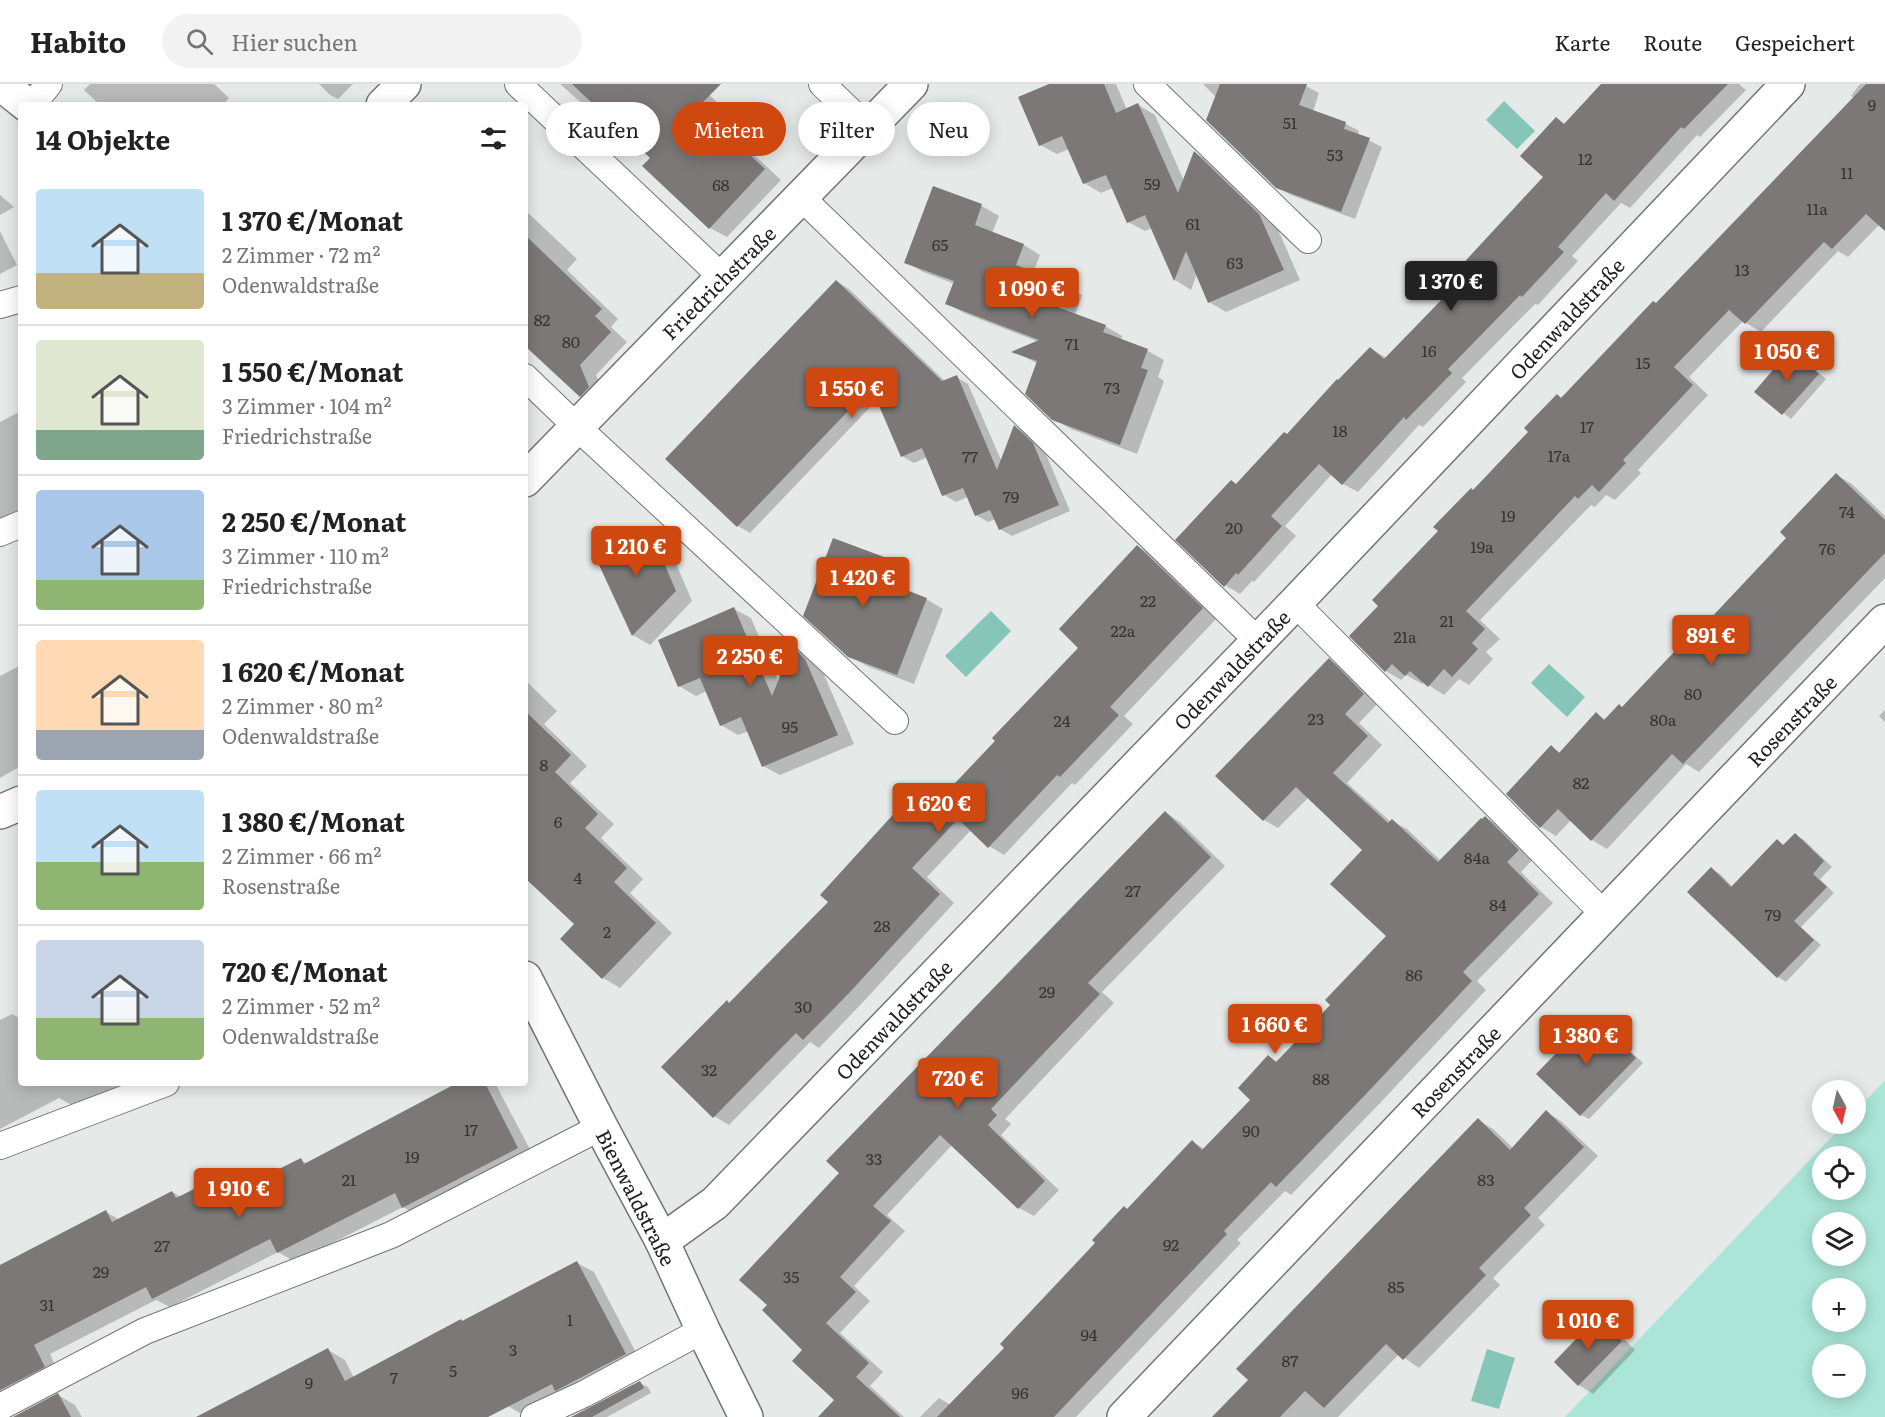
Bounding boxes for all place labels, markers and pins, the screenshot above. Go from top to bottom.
pin: 1 370 € [1396,261,1506,312]
pin: 1 090 € [977,268,1087,319]
pin: 1 050 € [1732,331,1842,382]
pin: 1 550 € [797,368,907,419]
pin: 1 210 € [581,526,691,577]
pin: 1 420 € [808,557,918,608]
pin: 891 € [1669,615,1753,666]
pin: 2 250 € [695,636,805,687]
pin: 1 620 € [884,783,994,834]
pin: 1 660 € [1220,1004,1330,1055]
pin: 1 380 € [1531,1015,1641,1066]
pin: 720 € [916,1058,1000,1109]
pin: 1 910 € [184,1168,294,1219]
pin: 1 010 € [1533,1300,1643,1351]

